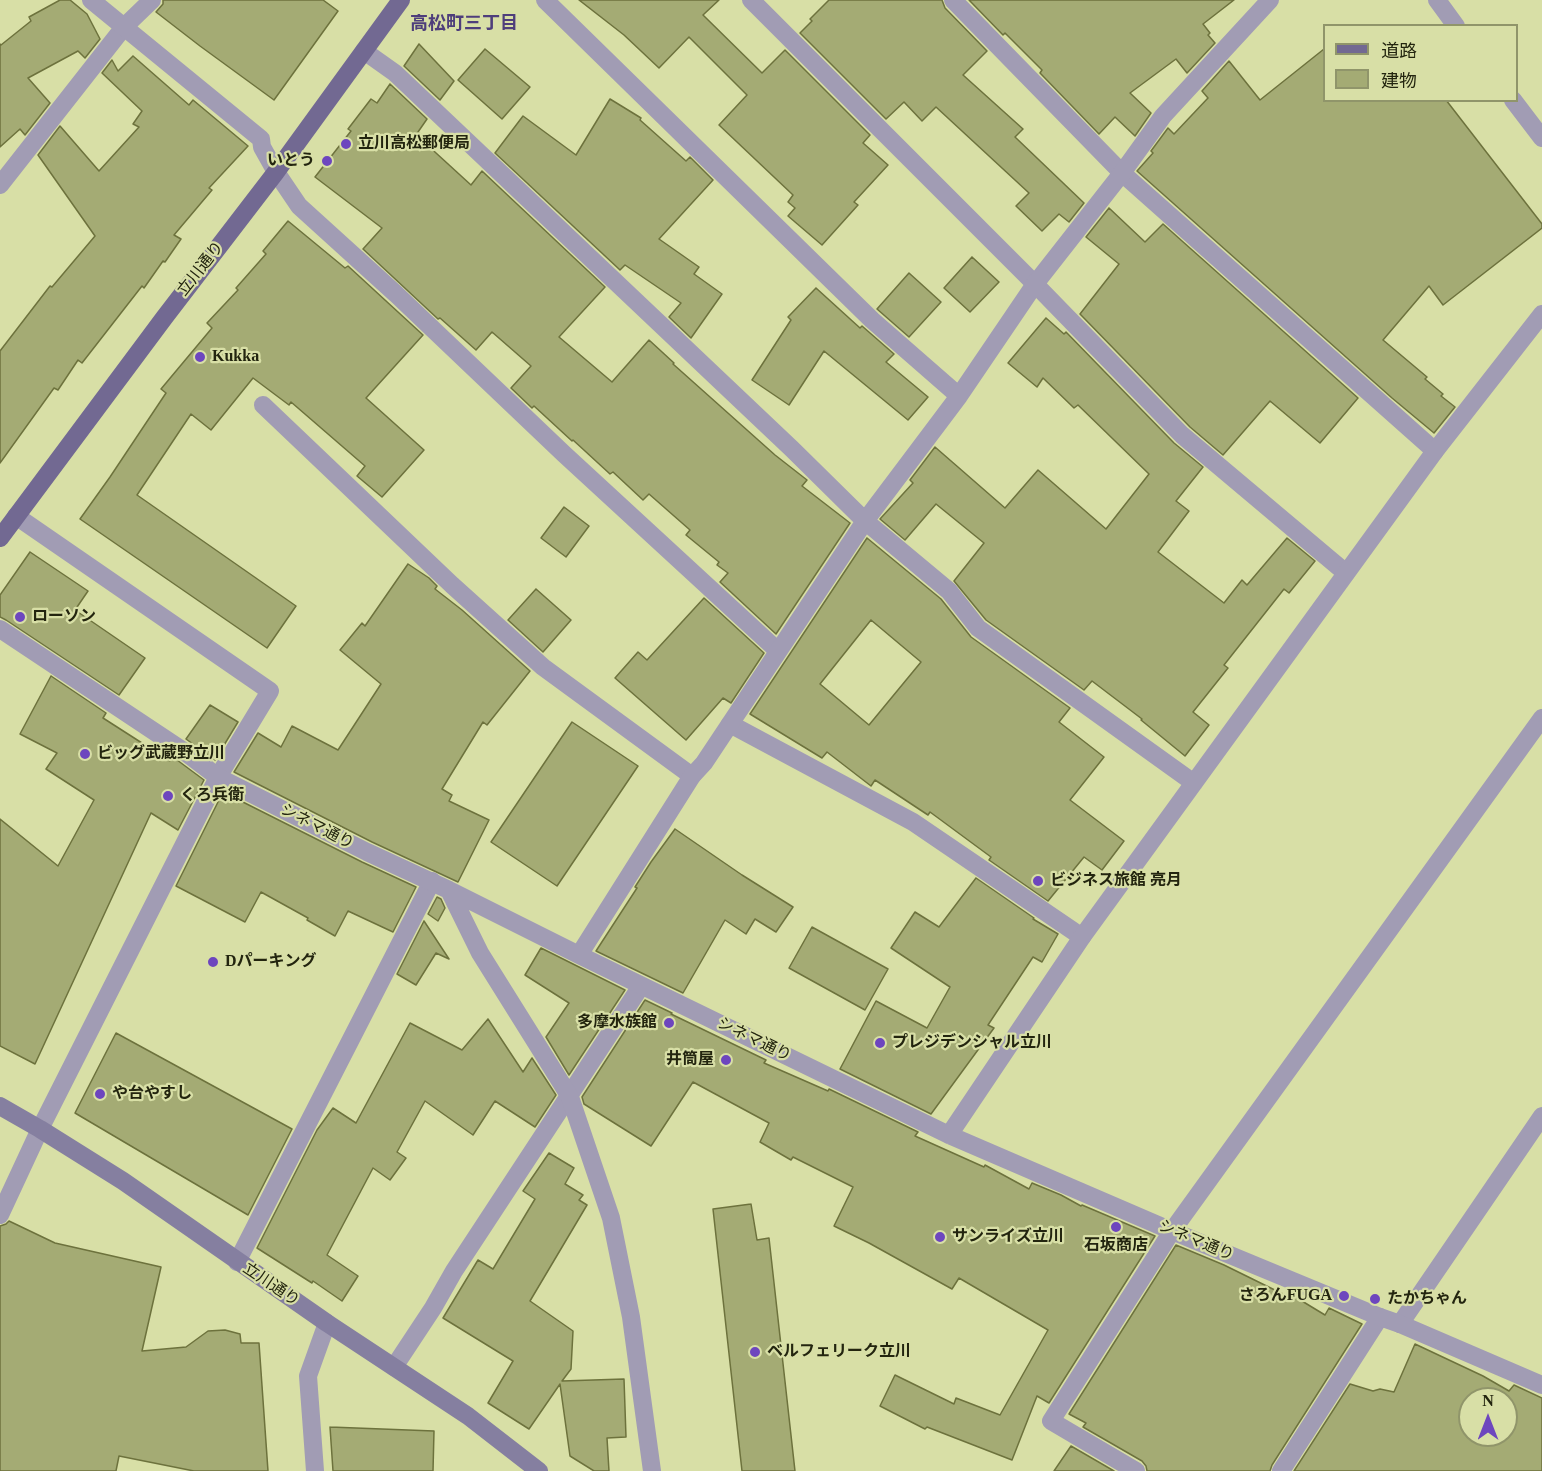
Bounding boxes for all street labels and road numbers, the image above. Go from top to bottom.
street label: 立川通り [174,238,228,300]
street label: シネマ通り [277,800,357,854]
street label: シネマ通り [714,1014,794,1066]
street label: シネマ通り [1155,1217,1237,1265]
street label: 立川通り [239,1259,303,1311]

